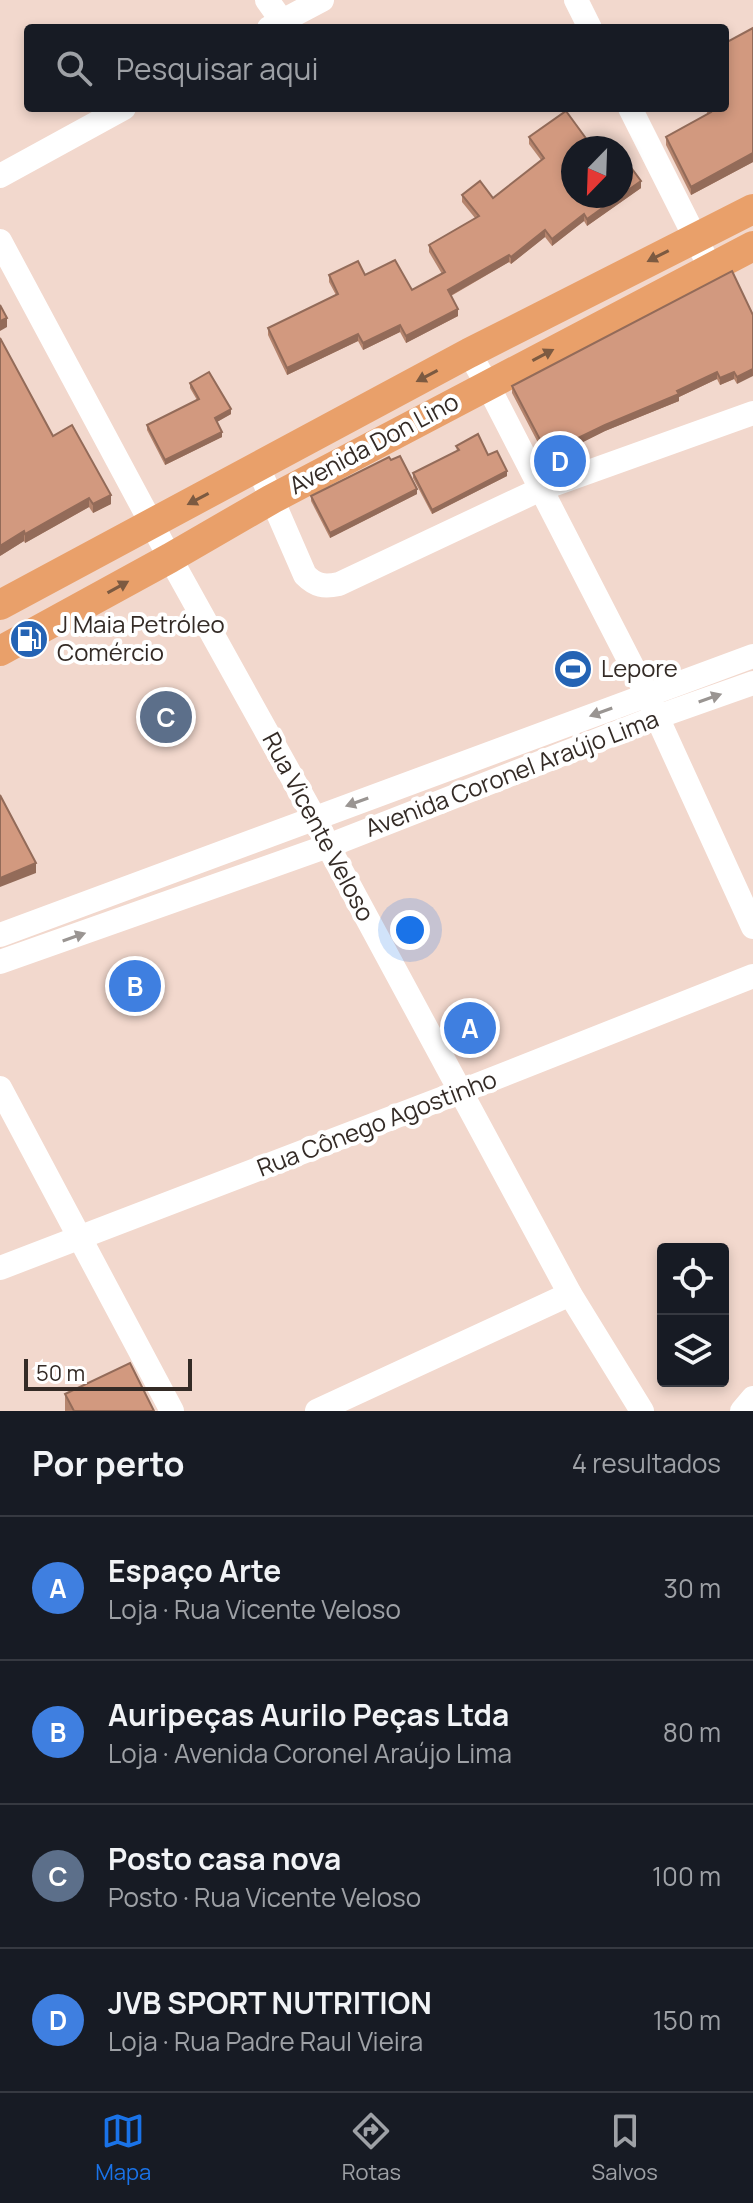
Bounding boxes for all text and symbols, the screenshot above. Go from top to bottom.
search box [24,24,729,112]
icon: search [52,46,96,90]
text: Pesquisar aqui [116,48,318,89]
north arrow [561,136,633,208]
one-way arrow [647,249,670,263]
one-way arrow [531,349,554,362]
one-way arrow [416,369,439,382]
street label: Avenida Don Lino [283,384,464,501]
pin: D [534,431,586,491]
one-way arrow [187,492,210,505]
one-way arrow [106,580,129,593]
place label: J Maia Petróleo Comércio [57,607,225,668]
fuel station icon: J Maia Petróleo Comércio [8,618,50,660]
sports icon: Lepore [552,648,594,690]
place label: Lepore [601,651,678,684]
pin: C [140,687,192,747]
one-way arrow [698,691,722,703]
street label: Avenida Coronel Araújo Lima [360,701,663,844]
one-way arrow [589,706,613,719]
street label: Rua Vicente Veloso [256,726,383,927]
one-way arrow [345,796,369,808]
your location [390,910,430,950]
one-way arrow [62,931,86,943]
pin: B [109,956,161,1016]
pin: A [444,998,496,1058]
street label: Rua Cônego Agostinho [252,1062,501,1184]
map controls [657,1243,729,1387]
button: locate [657,1243,729,1315]
button: layers [657,1315,729,1387]
scale bar [24,1355,192,1391]
text: 50 m [36,1358,85,1388]
text: Por perto [32,1440,185,1486]
text: 4 resultados [572,1445,721,1481]
text: Espaço Arte [108,1550,281,1591]
text: A [49,1570,67,1606]
text: 30 m [664,1570,721,1606]
text: Loja · Rua Vicente Veloso [108,1591,401,1627]
text: Auripeças Aurilo Peças Ltda [108,1694,509,1735]
text: B [50,1714,66,1750]
text: 80 m [663,1714,721,1750]
text: Loja · Avenida Coronel Araújo Lima [108,1735,512,1771]
text: Posto casa nova [108,1838,341,1879]
text: C [48,1858,68,1894]
text: 100 m [652,1858,721,1894]
text: Posto · Rua Vicente Veloso [108,1879,421,1915]
text: JVB SPORT NUTRITION [108,1982,432,2023]
text: D [49,2002,67,2038]
text: 150 m [653,2002,721,2038]
text: Loja · Rua Padre Raul Vieira [108,2023,423,2059]
tab: Mapa [95,2109,151,2187]
tab: Rotas [342,2109,401,2187]
tab: Salvos [592,2109,658,2187]

